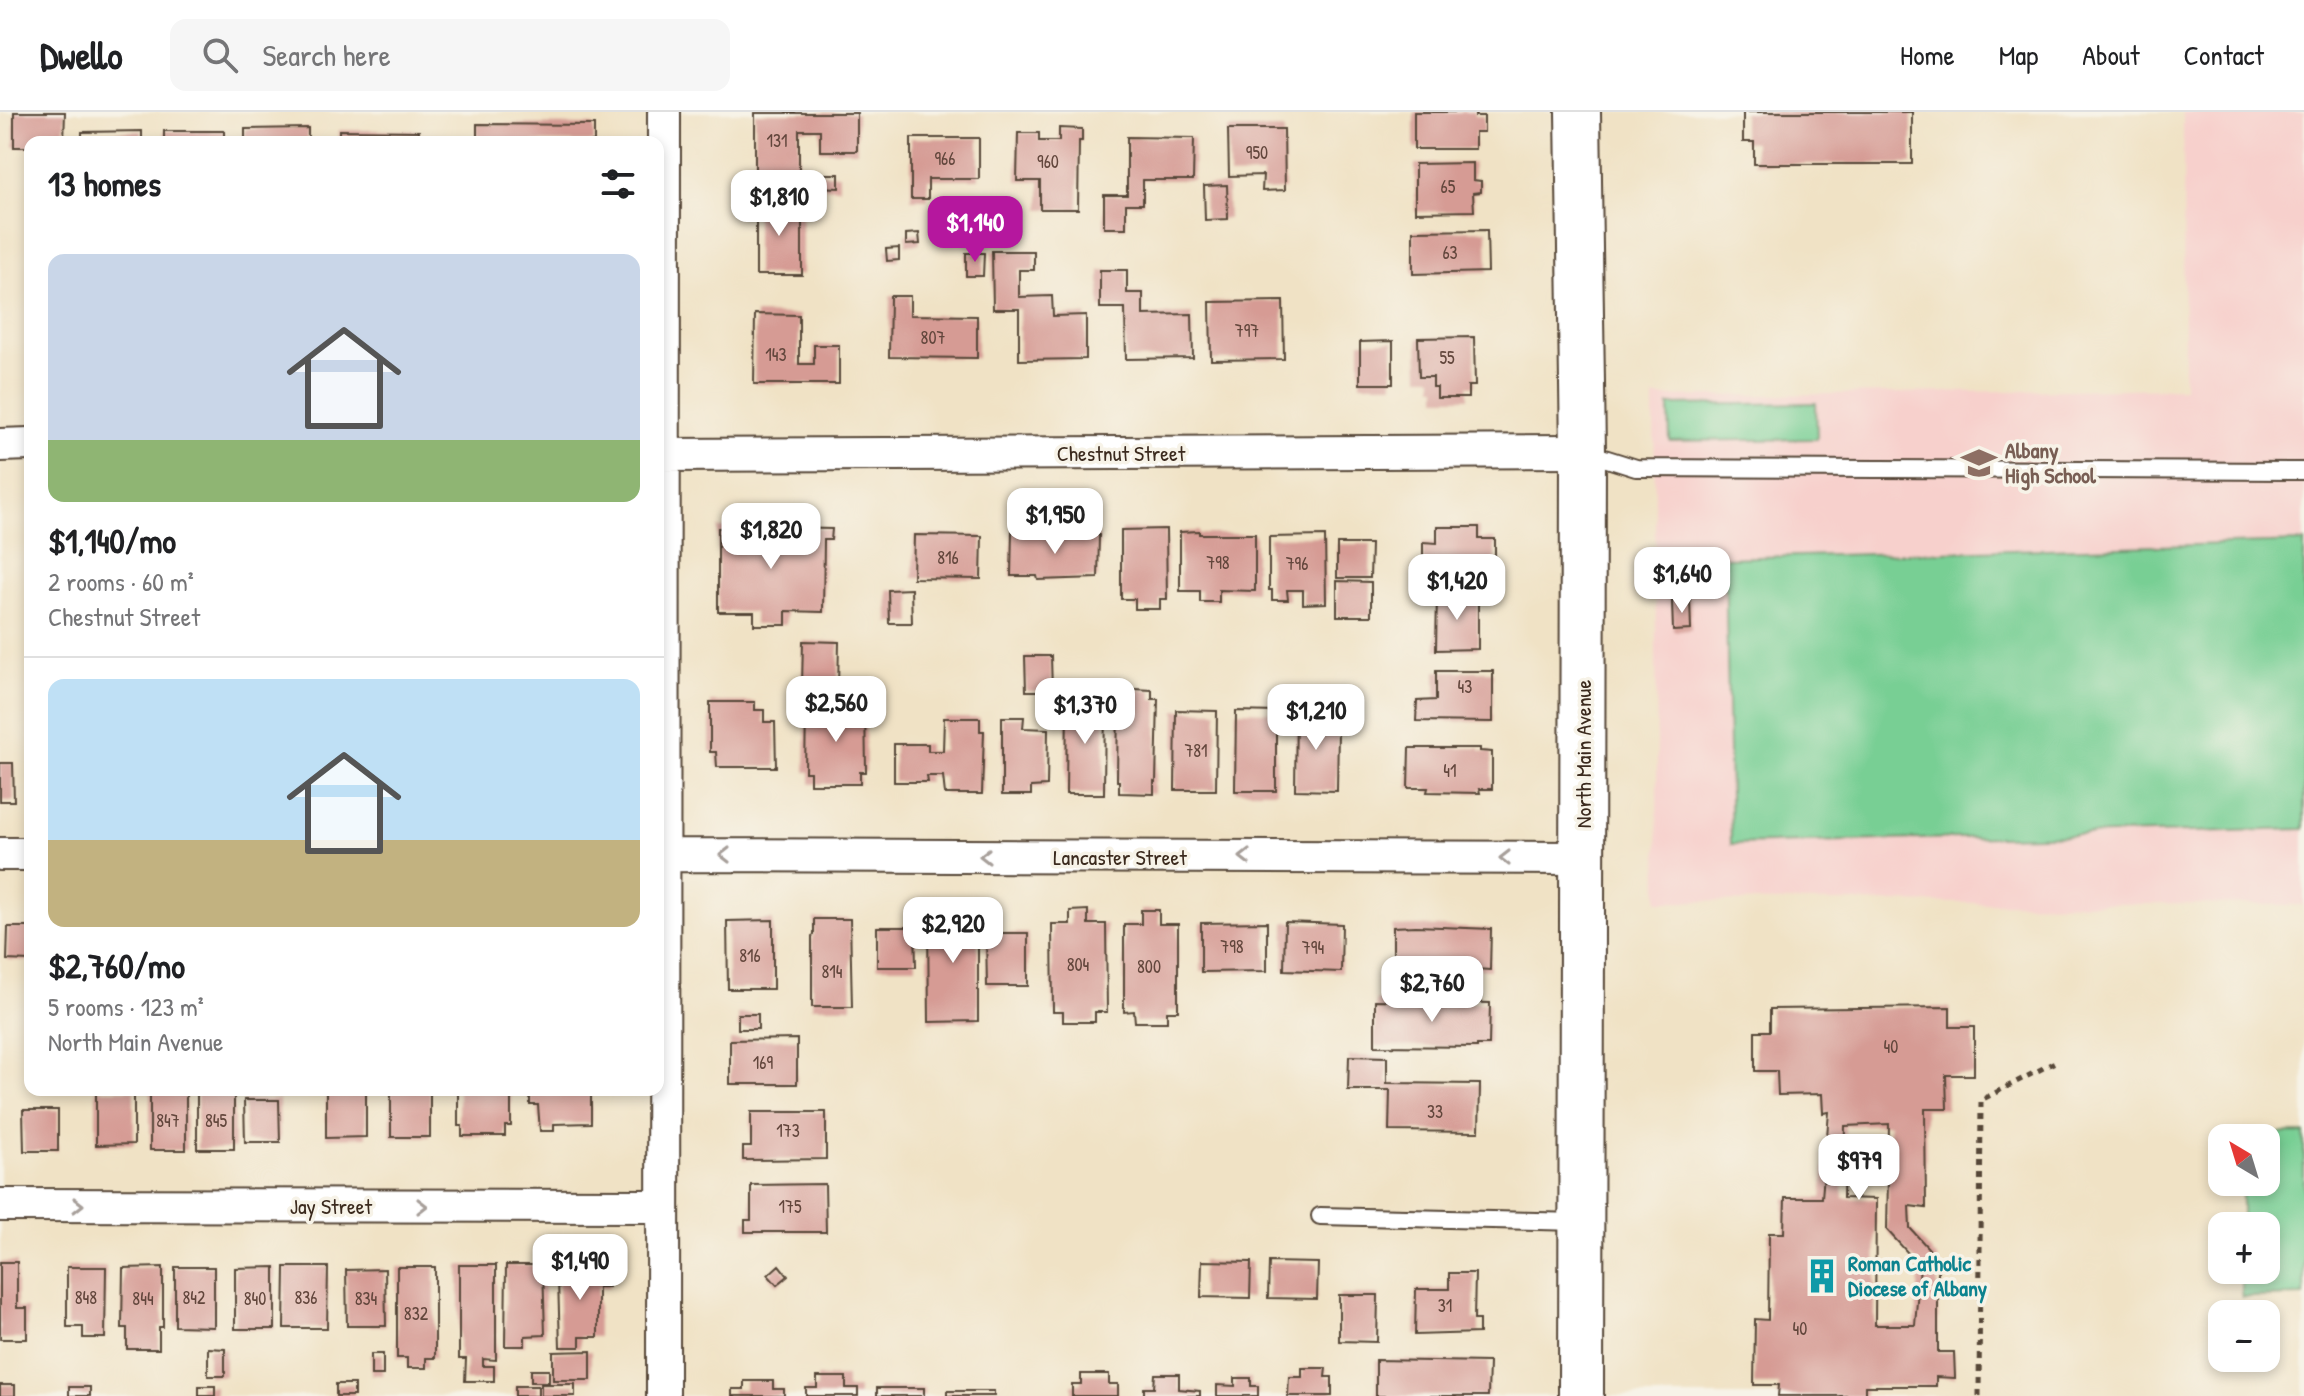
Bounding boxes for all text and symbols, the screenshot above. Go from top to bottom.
search box [170,19,730,91]
text: Dwello [40,29,122,81]
icon: search [198,33,242,77]
text: Search here [262,35,391,75]
text: Home [1900,36,1955,74]
text: Map [1999,36,2038,74]
text: About [2082,36,2140,74]
text: Contact [2184,36,2264,74]
house number: 131 [766,128,788,153]
house number: 950 [1246,140,1268,165]
house number: 966 [935,146,955,171]
house number: 960 [1037,149,1059,174]
text: 13 homes [48,161,161,207]
icon: filters [596,162,640,206]
pin: $1,810 [714,170,844,238]
house number: 65 [1441,174,1456,199]
text: $1,810 [749,178,809,213]
pin: $1,140 [910,196,1040,264]
text: $1,140 [946,204,1004,239]
house number: 63 [1442,240,1458,265]
icon: home [272,306,416,450]
house number: 797 [1235,318,1259,343]
house number: 807 [921,325,945,350]
house number: 143 [765,342,787,367]
house number: 55 [1439,345,1455,370]
place label: Albany High School [2005,435,2097,491]
street label: Chestnut Street [1057,438,1186,468]
school or university icon: Albany High School [1960,444,1998,482]
pin: $1,950 [990,488,1120,556]
text: $1,950 [1025,496,1085,531]
pin: $1,820 [706,503,836,571]
text: $1,820 [740,511,802,546]
text: $1,140/mo [48,518,176,564]
house number: 816 [937,545,959,570]
pin: $1,640 [1617,547,1747,615]
house number: 798 [1206,550,1230,575]
house number: 796 [1286,551,1308,576]
pin: $1,420 [1392,554,1522,622]
text: $1,640 [1652,555,1712,590]
text: $1,420 [1426,562,1488,597]
text: 2 rooms · 60 m² [48,564,194,599]
text: Chestnut Street [48,599,200,634]
house number: 43 [1458,674,1472,699]
pin: $2,560 [771,676,901,744]
pin: $1,370 [1020,678,1150,746]
street label: North Main Avenue [1568,680,1598,828]
text: $2,560 [804,684,868,719]
pin: $1,210 [1251,684,1381,752]
text: $1,370 [1053,686,1117,721]
text: $1,210 [1285,692,1347,727]
icon: home [272,731,416,875]
house number: 781 [1184,738,1208,763]
house number: 41 [1443,758,1457,783]
street label: Lancaster Street [1053,842,1187,872]
one-way arrow [718,846,731,864]
one-way arrow [978,847,991,865]
one-way arrow [1238,848,1251,866]
one-way arrow [1498,849,1511,867]
pin: $2,920 [888,897,1018,965]
text: $2,920 [921,905,985,940]
house number: 798 [1220,934,1244,959]
house number: 794 [1302,935,1324,960]
text: $2,760/mo [48,943,185,989]
house number: 816 [739,943,761,968]
house number: 804 [1067,952,1090,977]
house number: 800 [1137,954,1161,979]
pin: $2,760 [1367,956,1497,1024]
house number: 814 [821,959,843,984]
text: $2,760 [1399,964,1465,999]
text: 5 rooms · 123 m² [48,989,204,1024]
text: North Main Avenue [48,1024,223,1059]
house number: 40 [1884,1034,1898,1059]
house number: 169 [753,1050,774,1075]
house number: 33 [1427,1099,1443,1124]
house number: 847 [156,1108,180,1133]
house number: 845 [205,1108,227,1133]
house number: 173 [776,1118,800,1143]
north arrow [2208,1124,2280,1196]
map controls [2208,1124,2280,1372]
pin: $979 [1812,1134,1906,1202]
text: $979 [1836,1142,1882,1177]
street label: Jay Street [290,1191,373,1221]
house number: 175 [778,1194,802,1219]
one-way arrow [72,1196,85,1214]
one-way arrow [416,1197,429,1215]
button: + [2208,1212,2280,1284]
pin: $1,490 [515,1234,645,1302]
text: $1,490 [551,1242,609,1277]
place label: Roman Catholic Diocese of Albany [1848,1248,1988,1304]
building icon: Roman Catholic Diocese of Albany [1803,1257,1841,1295]
house number: 848 [75,1285,97,1310]
house number: 842 [183,1285,206,1310]
house number: 836 [294,1285,318,1310]
house number: 844 [132,1286,154,1311]
house number: 840 [244,1286,266,1311]
house number: 834 [355,1286,378,1311]
house number: 31 [1438,1293,1452,1318]
button: − [2208,1300,2280,1372]
house number: 832 [404,1301,429,1326]
house number: 40 [1793,1316,1807,1341]

